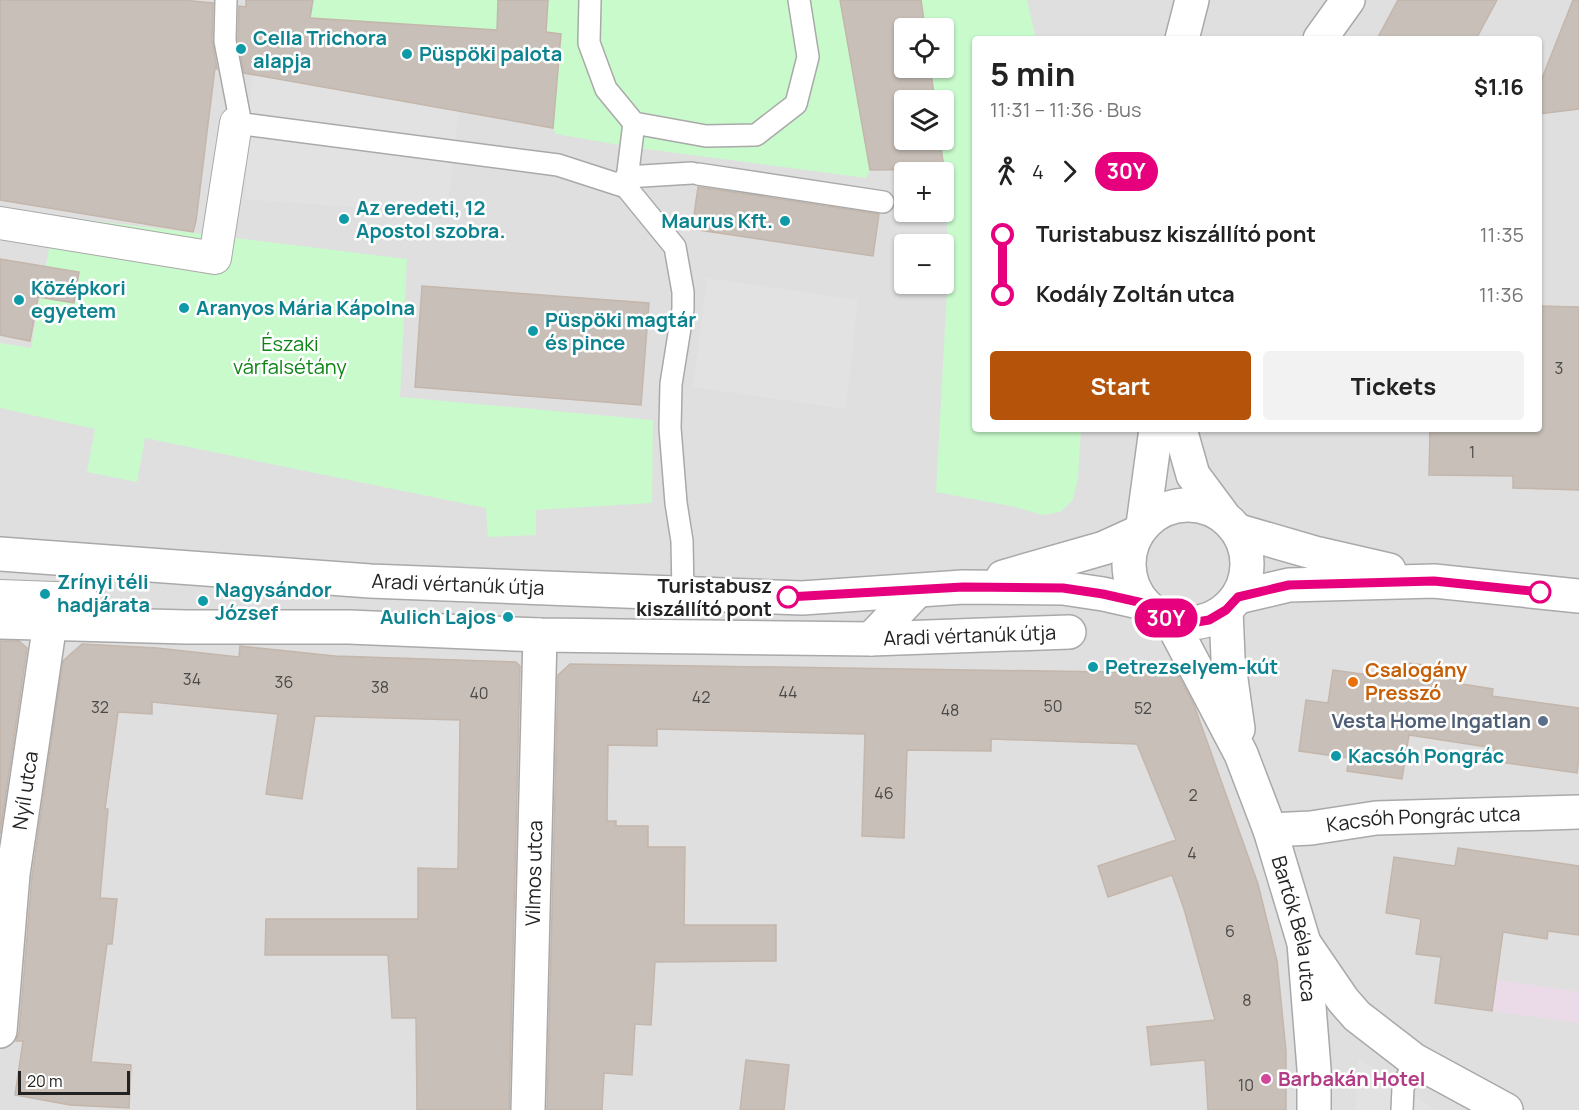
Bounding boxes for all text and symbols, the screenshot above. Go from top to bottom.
map controls [894,18,954,294]
button: locate [894,18,954,78]
place label: Cella Trichora alapja [253,24,387,74]
place label: Püspöki palota [419,40,562,67]
marker: Cella Trichora alapja [234,42,248,56]
marker: Püspöki palota [400,47,414,61]
text: 5 min [990,51,1076,96]
text: $1.16 [1474,72,1524,102]
button: layers [894,90,954,150]
text: 11:31 – 11:36 · Bus [990,96,1141,123]
icon: walk [990,155,1023,188]
icon: forward [1053,155,1086,188]
text: 30Y [1107,157,1146,185]
text: 4 [1032,158,1044,185]
button: + [894,162,954,222]
place label: Az eredeti, 12 Apostol szobra. [356,194,505,244]
place label: Maurus Kft. [661,207,773,234]
marker: Az eredeti, 12 Apostol szobra. [337,212,351,226]
marker: Maurus Kft. [778,214,792,228]
text: Turistabusz kiszállító pont [1036,219,1316,249]
text: 11:35 [1480,221,1524,248]
button: − [894,234,954,294]
place label: Középkori egyetem [31,274,126,324]
text: Kodály Zoltán utca [1036,279,1235,309]
text: 11:36 [1479,281,1524,308]
marker: Középkori egyetem [12,293,26,307]
place label: Aranyos Mária Kápolna [196,294,415,321]
marker: Aranyos Mária Kápolna [177,301,191,315]
place label: Püspöki magtár és pince [545,306,696,356]
marker: Püspöki magtár és pince [526,324,540,338]
park label: Északi várfalsétány [233,330,347,380]
button: Start [990,351,1251,420]
button: Tickets [1263,351,1524,420]
house number: 3 [1555,357,1563,379]
house number: 1 [1469,441,1475,463]
street label: Aradi vértanúk útja [371,567,545,601]
place label: Zrínyi téli hadjárata [57,568,150,618]
place label: Turistabusz kiszállító pont [636,572,772,622]
place label: Nagysándor József [215,576,332,626]
unlabelled marker [1529,581,1551,603]
marker: Turistabusz kiszállító pont [777,586,799,608]
marker: Zrínyi téli hadjárata [38,587,52,601]
marker: Nagysándor József [196,594,210,608]
line badge: 30Y [1132,598,1200,638]
place label: Aulich Lajos [380,603,496,630]
text: 30Y [1147,604,1185,632]
marker: Aulich Lajos [501,610,515,624]
street label: Aradi vértanúk útja [883,618,1057,652]
place label: Petrezselyem-kút [1105,653,1278,680]
place label: Csalogány Presszó [1365,656,1468,706]
marker: Petrezselyem-kút [1086,660,1100,674]
house number: 34 [183,668,201,690]
house number: 36 [275,671,293,693]
marker: Csalogány Presszó [1346,675,1360,689]
house number: 38 [371,676,389,698]
house number: 44 [778,681,798,703]
house number: 40 [469,682,489,704]
house number: 42 [692,686,710,708]
house number: 50 [1044,695,1063,717]
house number: 32 [91,696,109,718]
house number: 52 [1134,697,1152,719]
house number: 48 [941,699,959,721]
place label: Vesta Home Ingatlan [1331,707,1531,734]
marker: Vesta Home Ingatlan [1536,714,1550,728]
place label: Kacsóh Pongrác [1348,742,1504,769]
street label: Nyíl utca [6,749,44,832]
marker: Kacsóh Pongrác [1329,749,1343,763]
house number: 46 [874,782,894,804]
house number: 2 [1188,784,1198,806]
street label: Kacsóh Pongrác utca [1324,800,1521,838]
street label: Vilmos utca [519,820,548,926]
house number: 4 [1187,842,1197,864]
street label: Bartók Béla utca [1266,852,1323,1003]
house number: 6 [1225,920,1235,942]
house number: 8 [1242,989,1252,1011]
place label: Barbakán Hotel [1278,1065,1425,1092]
scale bar [18,1068,130,1096]
text: 20 m [27,1070,63,1092]
marker: Barbakán Hotel [1259,1072,1273,1086]
house number: 10 [1238,1074,1254,1096]

